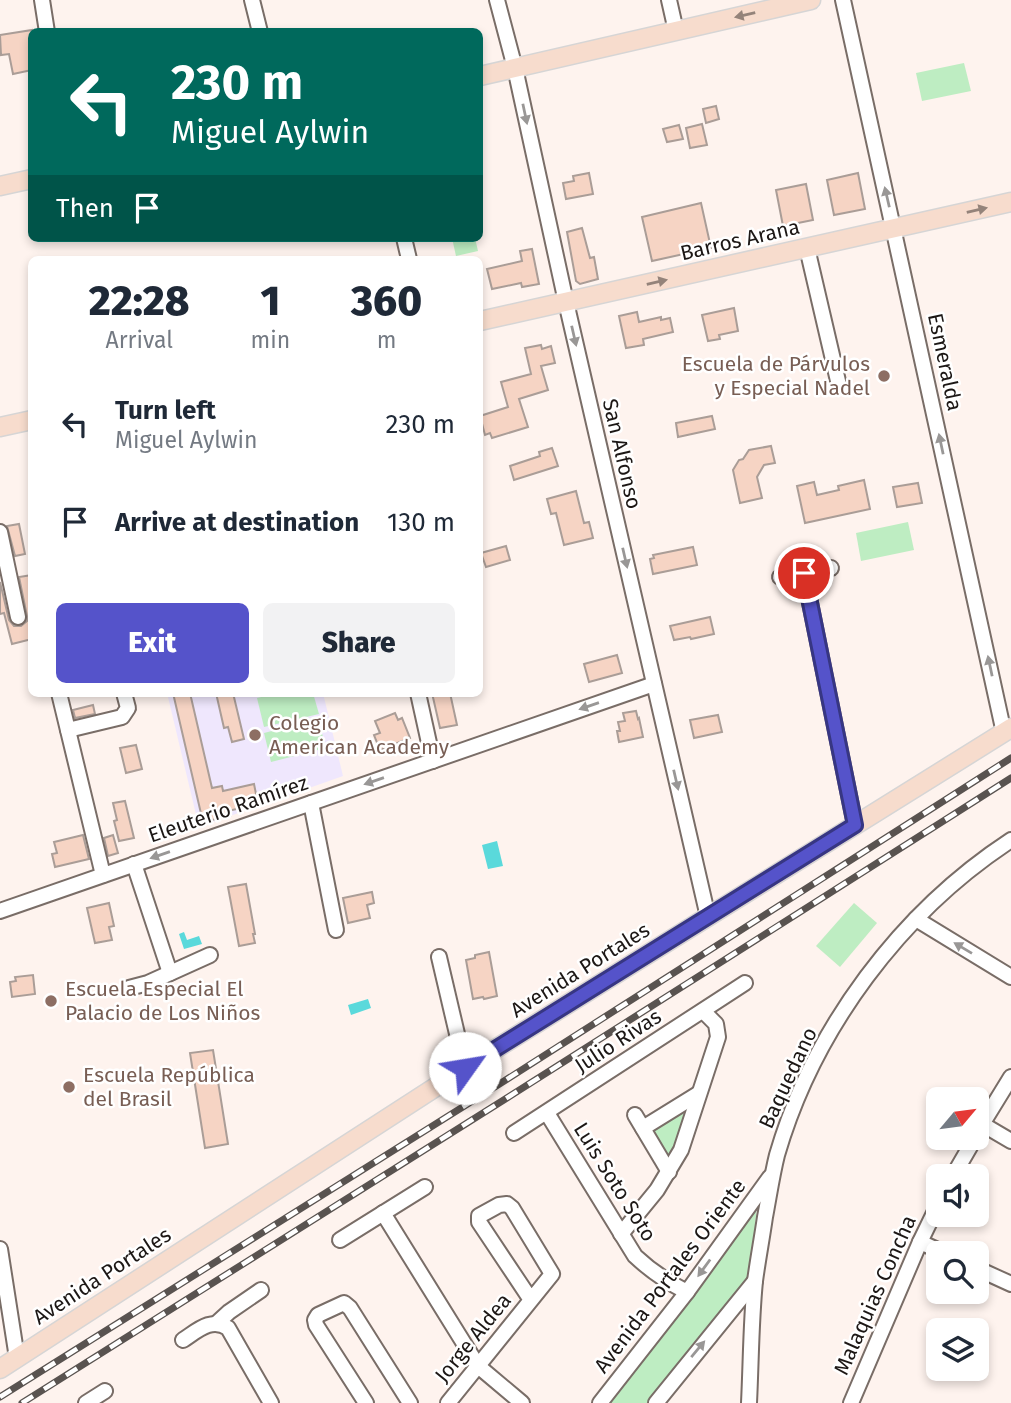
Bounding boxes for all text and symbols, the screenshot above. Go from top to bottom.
one-way arrow [734,10,756,21]
text: 230 m [171,53,303,112]
icon: left [56,56,147,147]
one-way arrow [520,103,531,125]
text: Miguel Aylwin [171,113,369,151]
one-way arrow [881,186,892,208]
icon: arrive [128,189,166,227]
text: Then [56,193,114,224]
one-way arrow [966,204,988,215]
street label: Barros Arana [678,214,802,266]
text: 22:28 [89,276,190,326]
text: 1 [260,276,280,326]
text: 360 [351,276,422,326]
one-way arrow [646,276,668,287]
street label: Esmeralda [922,311,968,413]
one-way arrow [569,325,580,347]
text: Arrival [106,326,173,354]
text: min [250,326,290,354]
text: m [377,326,396,354]
place label: Escuela de Párvulos y Especial Nadel [682,351,870,401]
marker: Escuela de Párvulos y Especial Nadel [876,368,892,384]
text: Turn left [115,395,216,426]
street label: San Alfonso [597,396,647,512]
icon: left [56,405,94,443]
text: 230 m [386,409,455,440]
text: Miguel Aylwin [115,426,258,454]
one-way arrow [936,433,947,455]
icon: arrive [56,503,94,541]
text: Arrive at destination [115,507,359,538]
text: 130 m [387,507,455,538]
pin [774,543,834,603]
one-way arrow [620,547,631,569]
icon: arrive [785,554,823,592]
button: Exit [56,603,249,683]
button: Share [263,603,455,683]
one-way arrow [984,655,995,677]
one-way arrow [579,701,600,712]
place label: Colegio American Academy [269,710,450,760]
marker: Colegio American Academy [247,727,263,743]
street label: Eleuterio Ramírez [145,769,311,849]
one-way arrow [671,769,682,791]
one-way arrow [364,776,385,787]
one-way arrow [149,850,170,861]
street label: Avenida Portales [506,917,655,1023]
one-way arrow [954,942,973,955]
place label: Escuela Especial El Palacio de Los Niños [65,976,260,1026]
marker: Escuela Especial El Palacio de Los Niños [43,993,59,1009]
street label: Julio Rivas [570,1003,666,1079]
street label: Baquedano [753,1023,823,1133]
position arrow [428,1031,502,1105]
place label: Escuela República del Brasil [83,1062,255,1112]
marker: Escuela República del Brasil [61,1079,77,1095]
north arrow [926,1087,989,1150]
map controls [926,1087,989,1381]
street label: Luis Soto Soto [568,1118,662,1246]
button: sound [926,1164,989,1227]
street label: Avenida Portales Oriente [589,1174,751,1378]
street label: Malaquias Concha [828,1211,922,1379]
street label: Avenida Portales [28,1222,176,1330]
button: search [926,1241,989,1304]
one-way arrow [697,1259,711,1277]
street label: Jorge Aldea [429,1288,517,1388]
button: layers [926,1318,989,1381]
one-way arrow [690,1341,705,1358]

